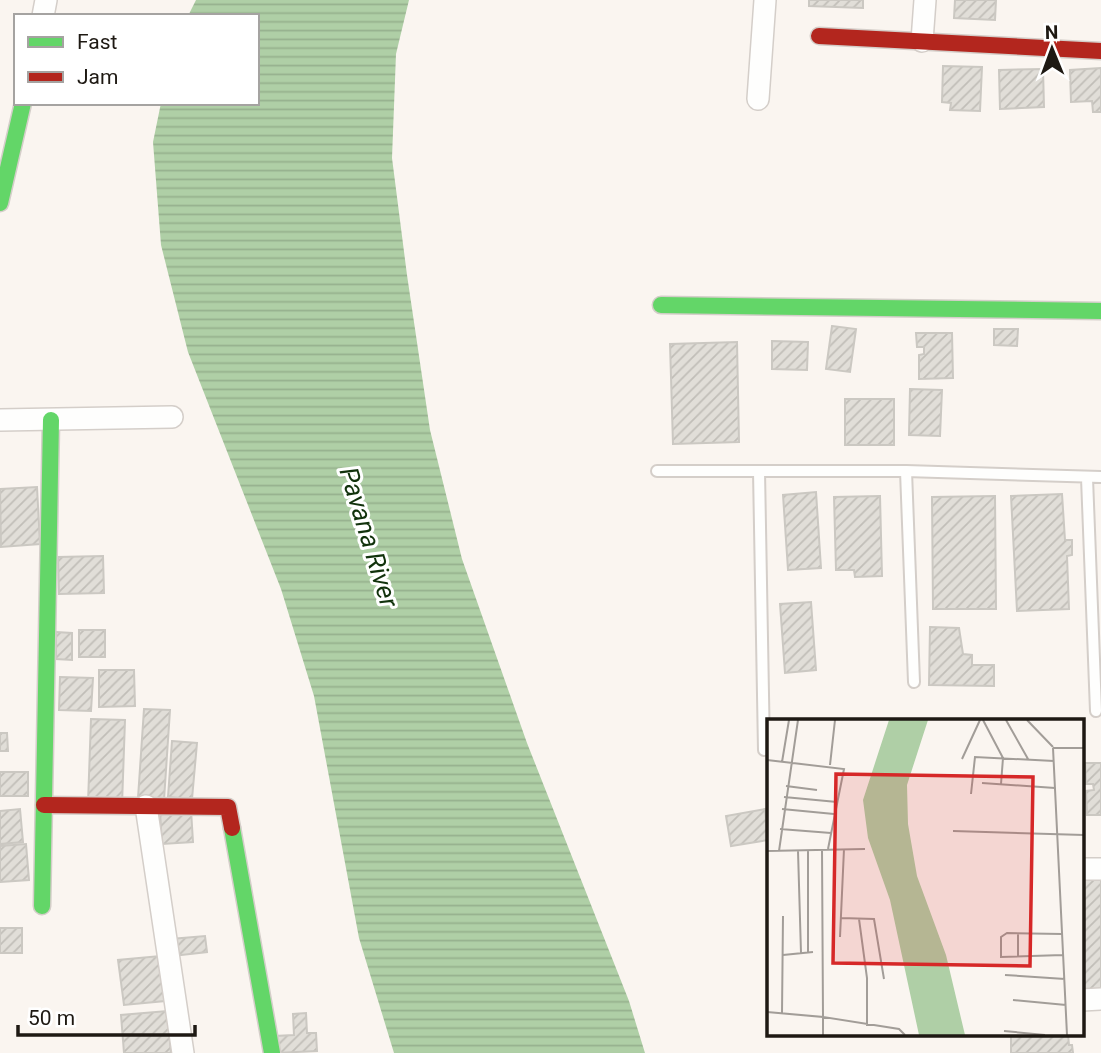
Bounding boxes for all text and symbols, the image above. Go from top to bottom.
legend [14,14,259,105]
north arrow [1017,14,1087,84]
text: N [1045,21,1059,44]
text: Fast [77,30,118,54]
text: Jam [77,65,118,89]
water label: Pavana River [333,463,405,612]
inset map [767,719,1084,1036]
scale bar [18,993,194,1038]
text: 50 m [28,1006,75,1030]

